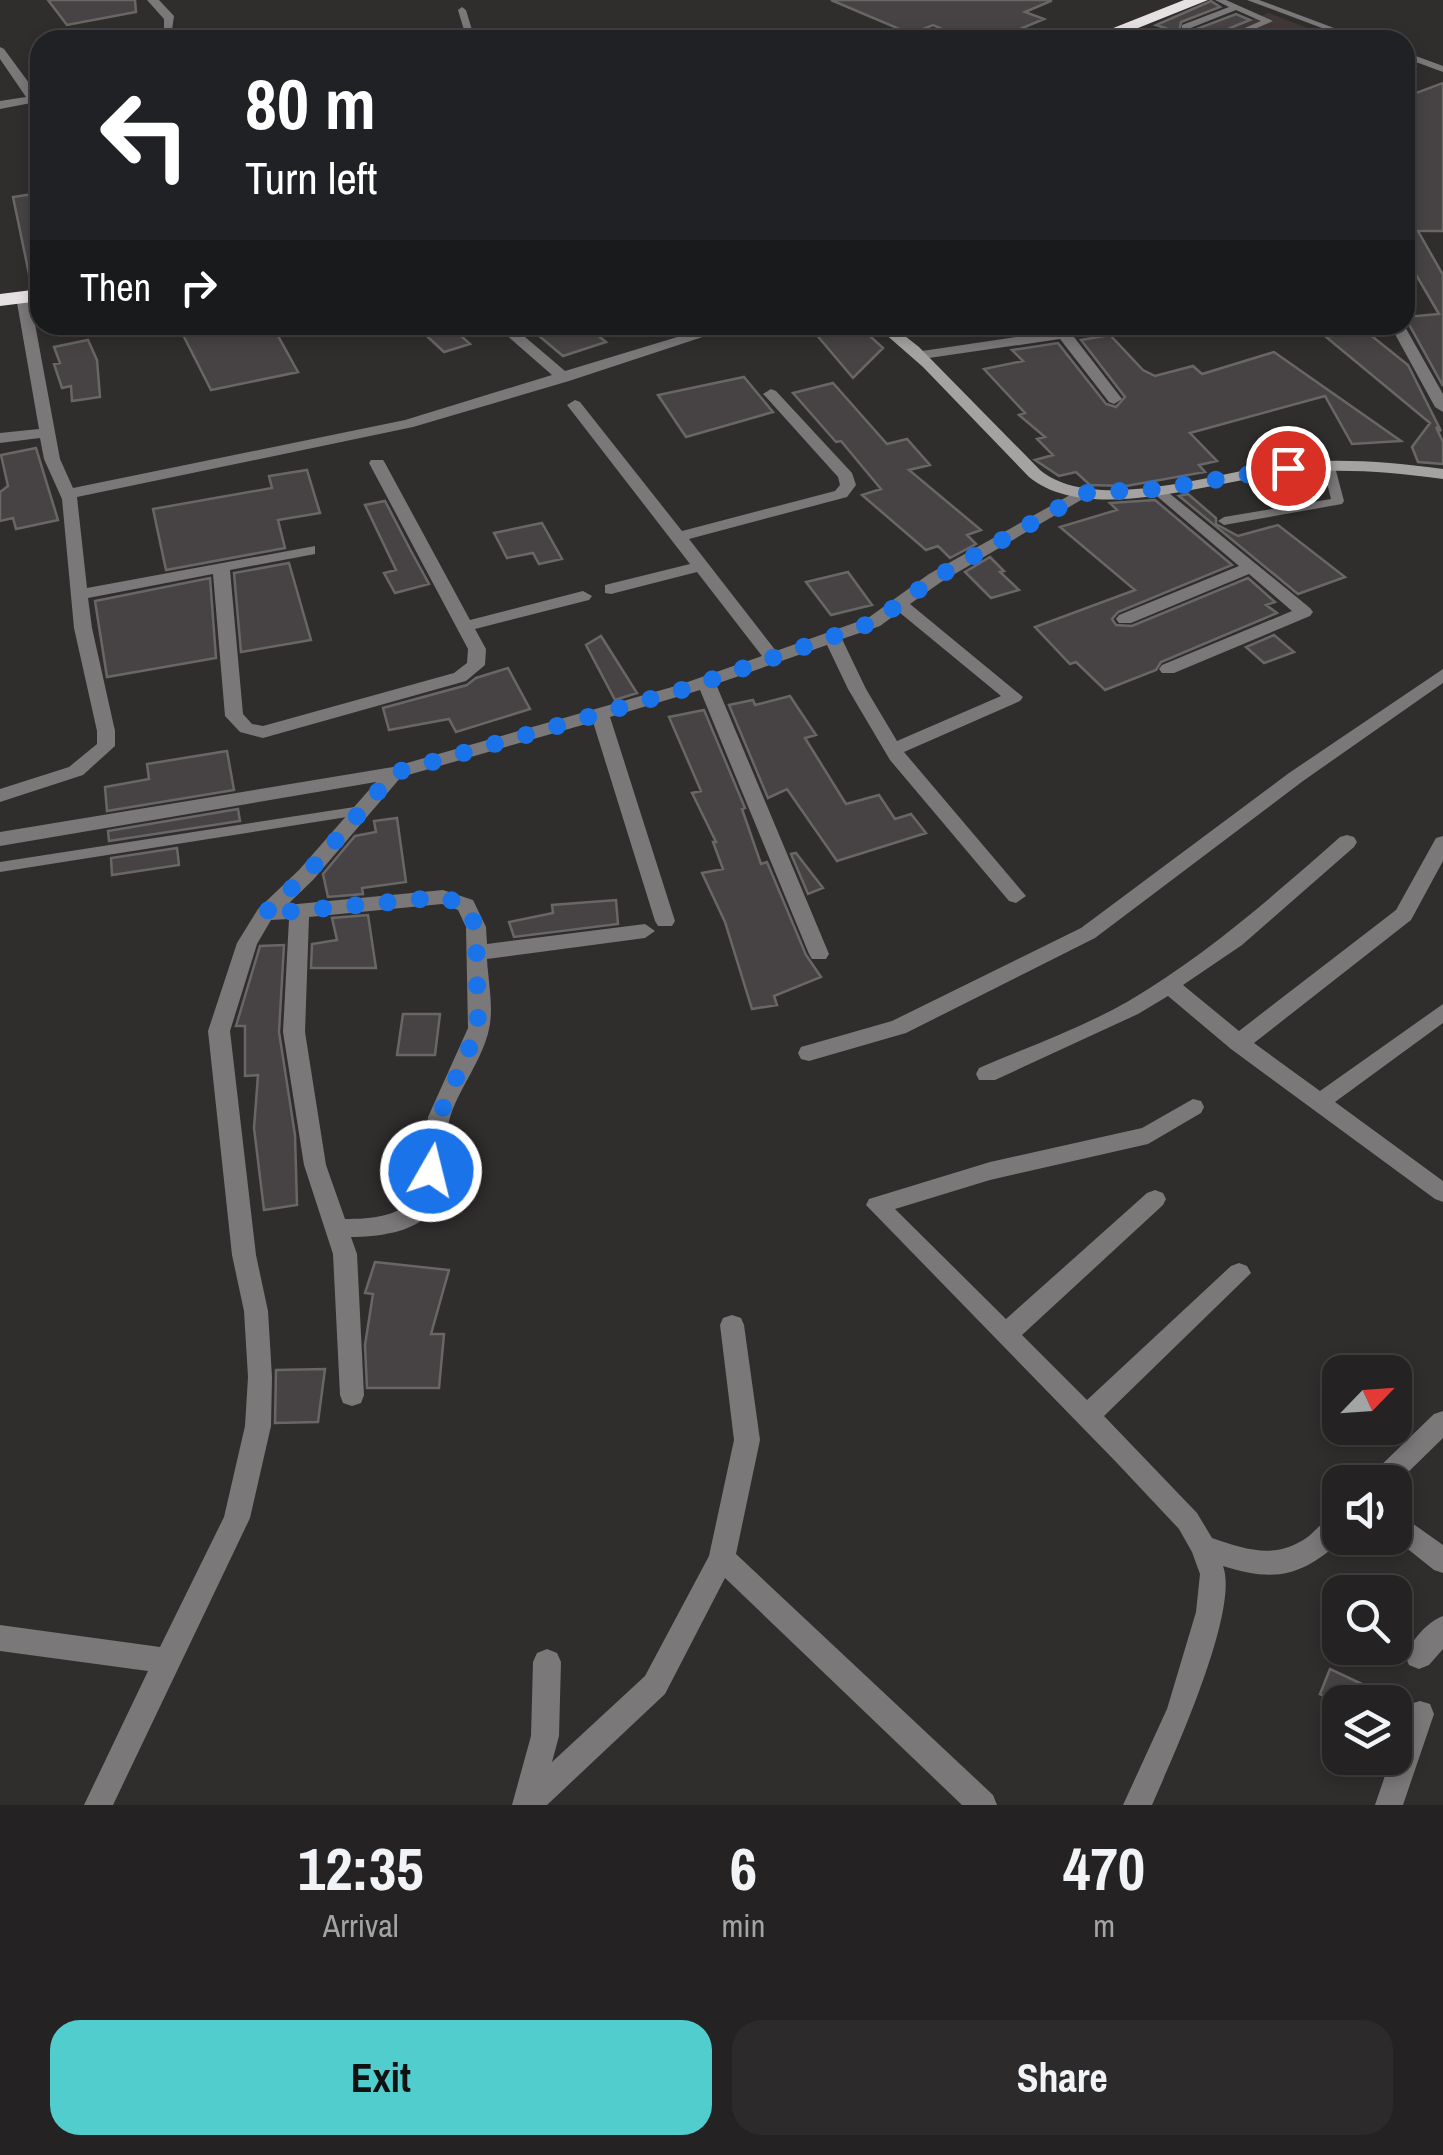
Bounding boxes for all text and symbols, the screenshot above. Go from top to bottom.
text: 80 m [245,57,376,151]
icon: left [80,70,210,200]
text: Turn left [245,147,377,208]
icon: right [171,260,226,315]
text: Then [80,262,151,313]
pin [1246,426,1331,511]
icon: arrive [1261,441,1316,496]
position arrow [379,1119,483,1223]
north arrow [1322,1355,1412,1445]
map controls [1322,1355,1412,1775]
button: sound [1322,1465,1412,1555]
button: search [1322,1575,1412,1665]
button: layers [1322,1685,1412,1775]
text: 12:35 [298,1828,424,1909]
text: 6 [730,1828,757,1909]
text: 470 [1063,1828,1145,1909]
text: Arrival [323,1904,399,1947]
text: min [721,1904,765,1947]
text: m [1093,1904,1115,1947]
button: Exit [50,2020,712,2135]
button: Share [732,2020,1393,2135]

